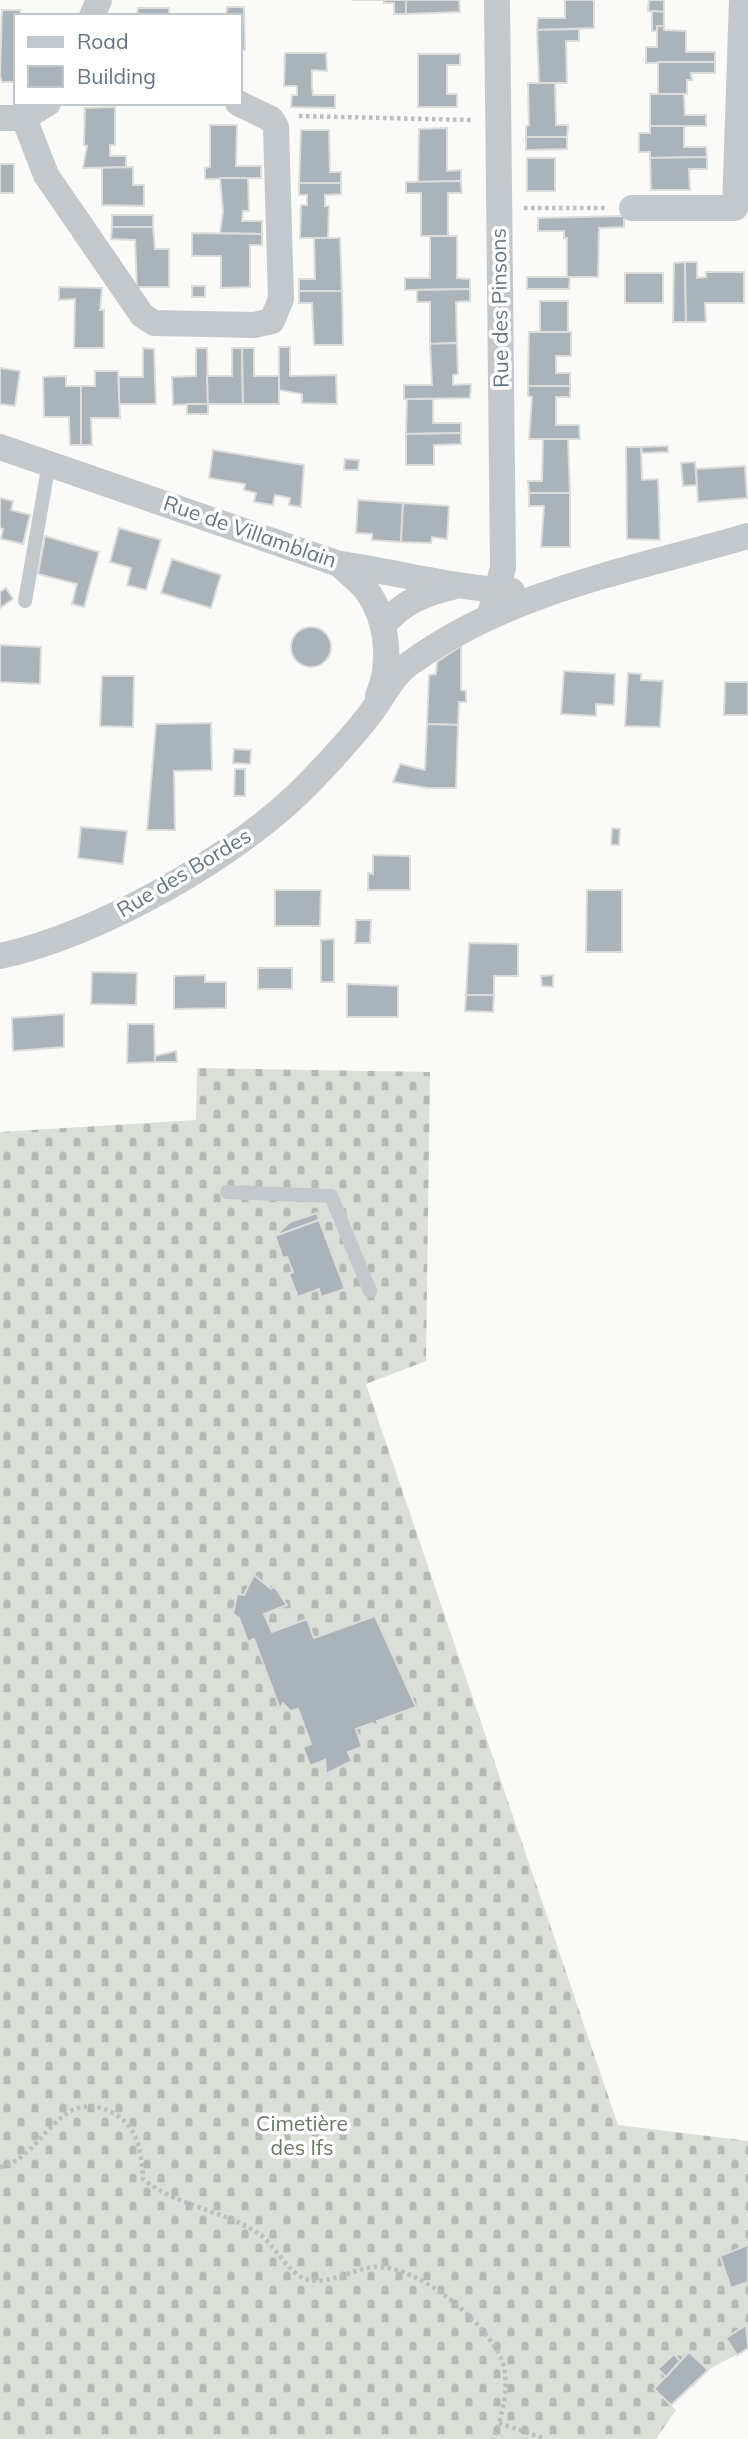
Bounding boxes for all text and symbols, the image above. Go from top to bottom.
legend [14,14,242,105]
text: Road [77,28,128,54]
text: Building [77,63,156,89]
street label: Rue des Pinsons [485,228,513,388]
street label: Rue de Villamblain [160,489,340,573]
street label: Rue des Bordes [112,822,255,922]
park label: Cimetière des Ifs [256,2110,348,2160]

